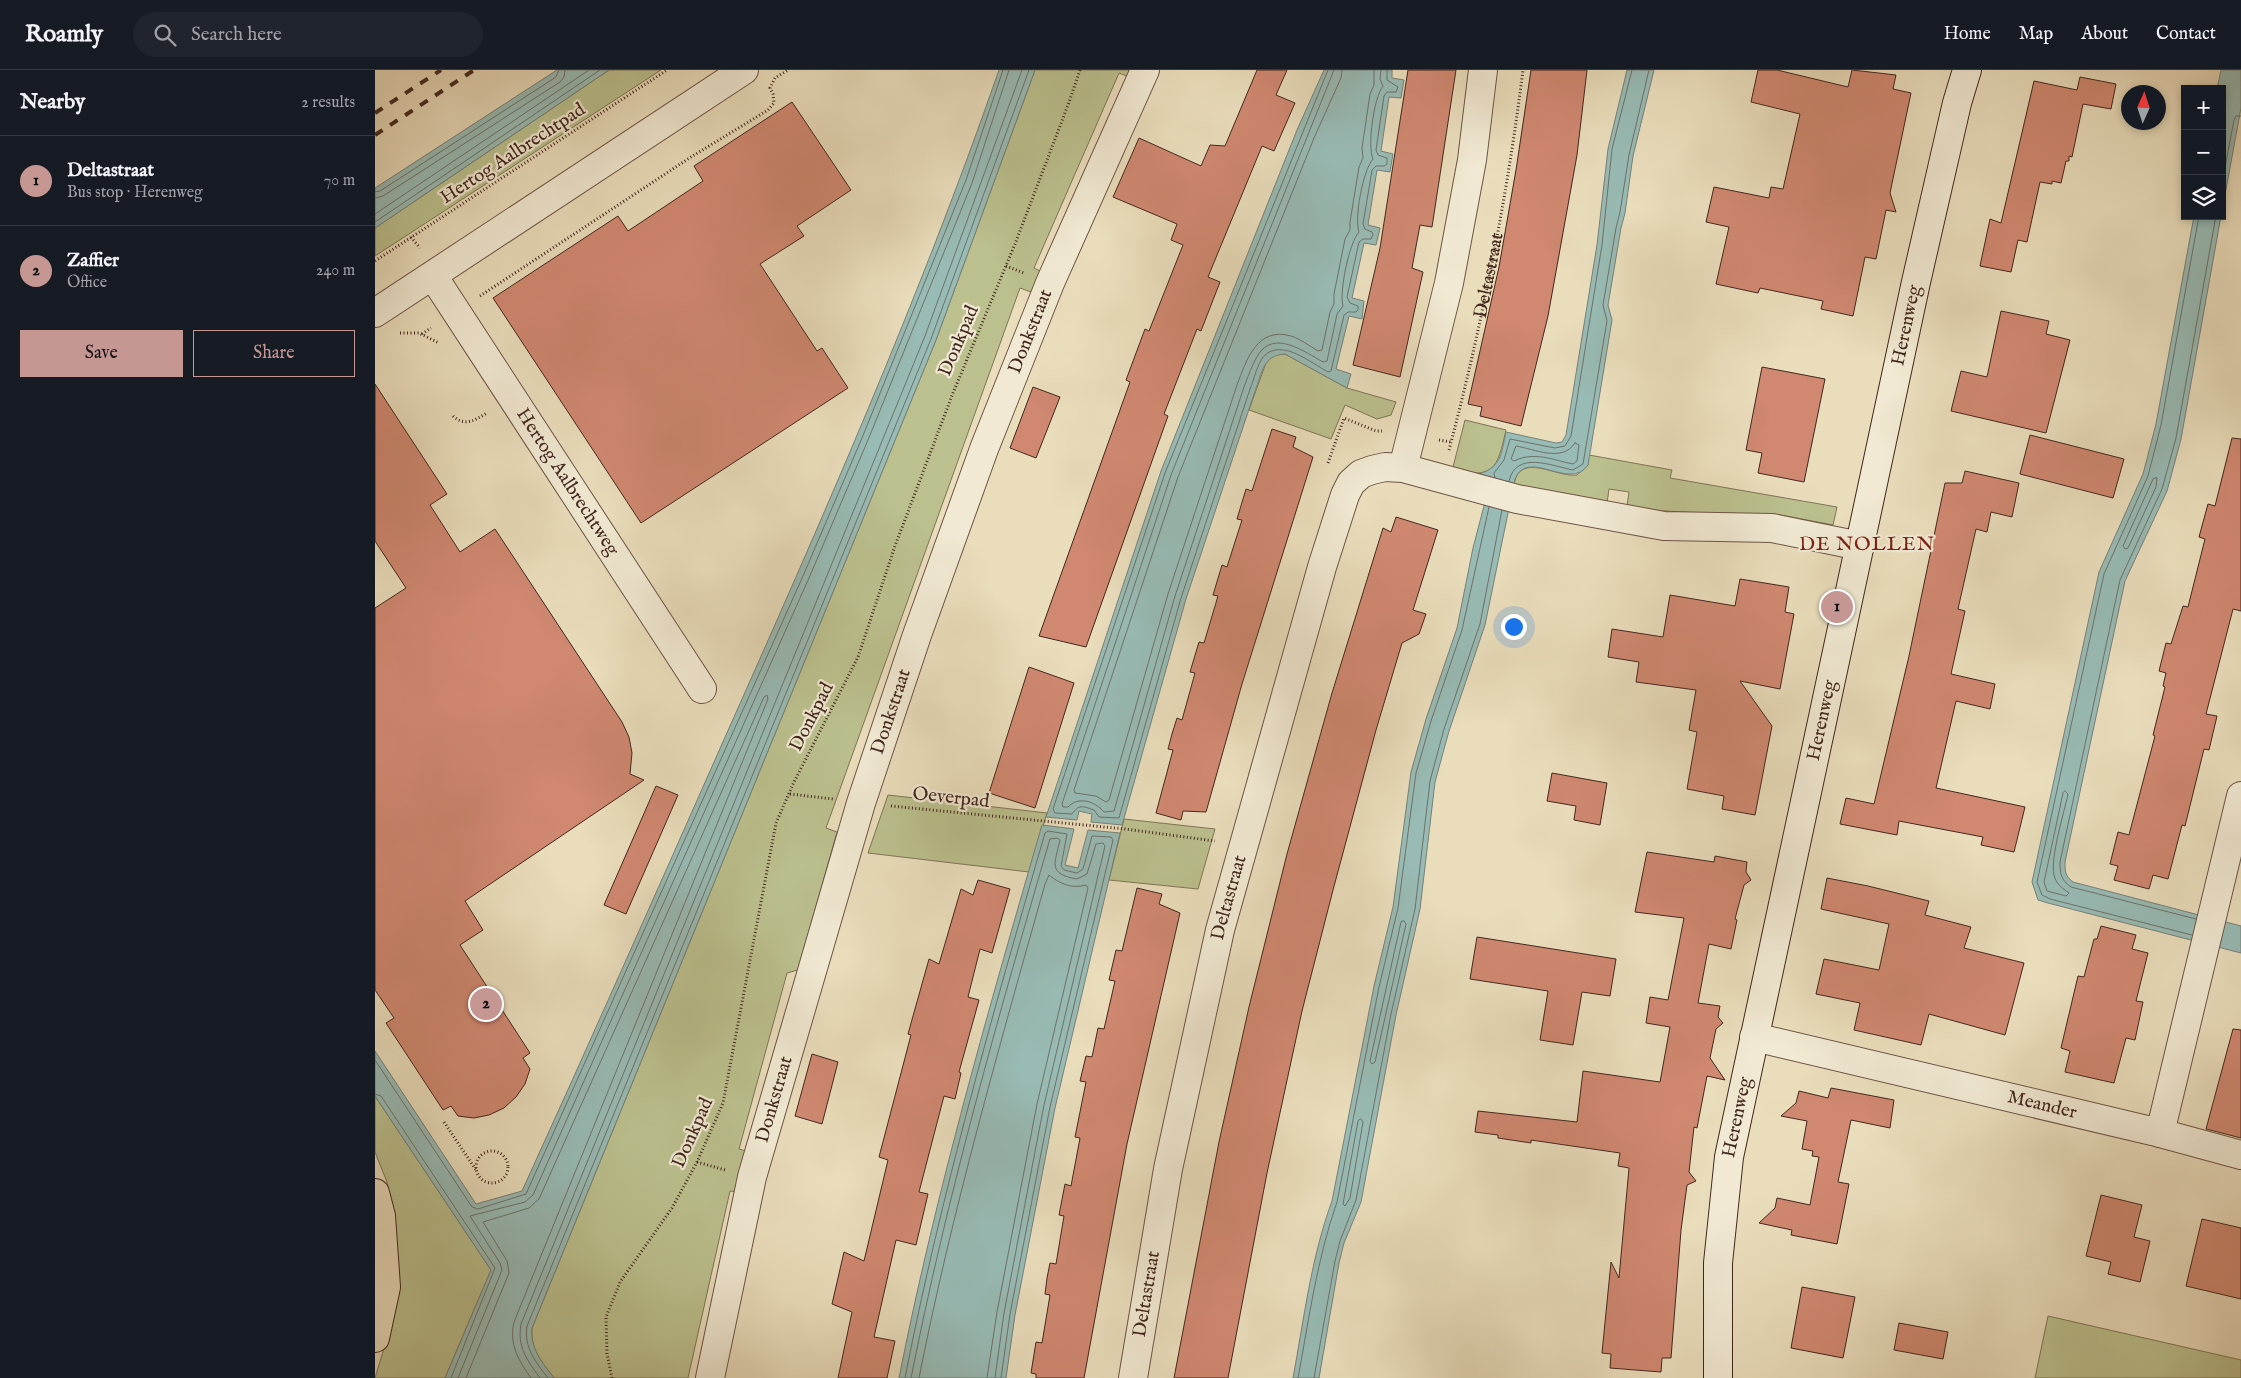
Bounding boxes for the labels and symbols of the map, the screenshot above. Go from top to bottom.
north arrow [2121,85,2166,130]
street label: Hertog Aalbrechtpad [436,98,591,210]
street label: Deltastraat [1469,230,1510,321]
street label: Herenweg [1886,282,1927,368]
street label: Donkstraat [1003,285,1058,377]
street label: Donkpad [933,301,985,380]
street label: Hertog Aalbrechtweg [510,404,624,561]
district label: DE NOLLEN [1799,532,1935,557]
pin: 1 [1821,588,1853,626]
your location [1501,614,1527,640]
street label: Donkstraat [866,665,917,758]
street label: Herenweg [1802,677,1843,763]
street label: Donkpad [784,678,840,756]
street label: Oeverpad [911,782,991,814]
street label: Deltastraat [1206,852,1253,942]
pin: 2 [470,985,502,1023]
street label: Donkstraat [751,1053,799,1146]
street label: Herenweg [1717,1074,1758,1160]
street label: Meander [2005,1085,2079,1125]
street label: Donkpad [667,1093,719,1172]
street label: Deltastraat [1128,1249,1166,1339]

